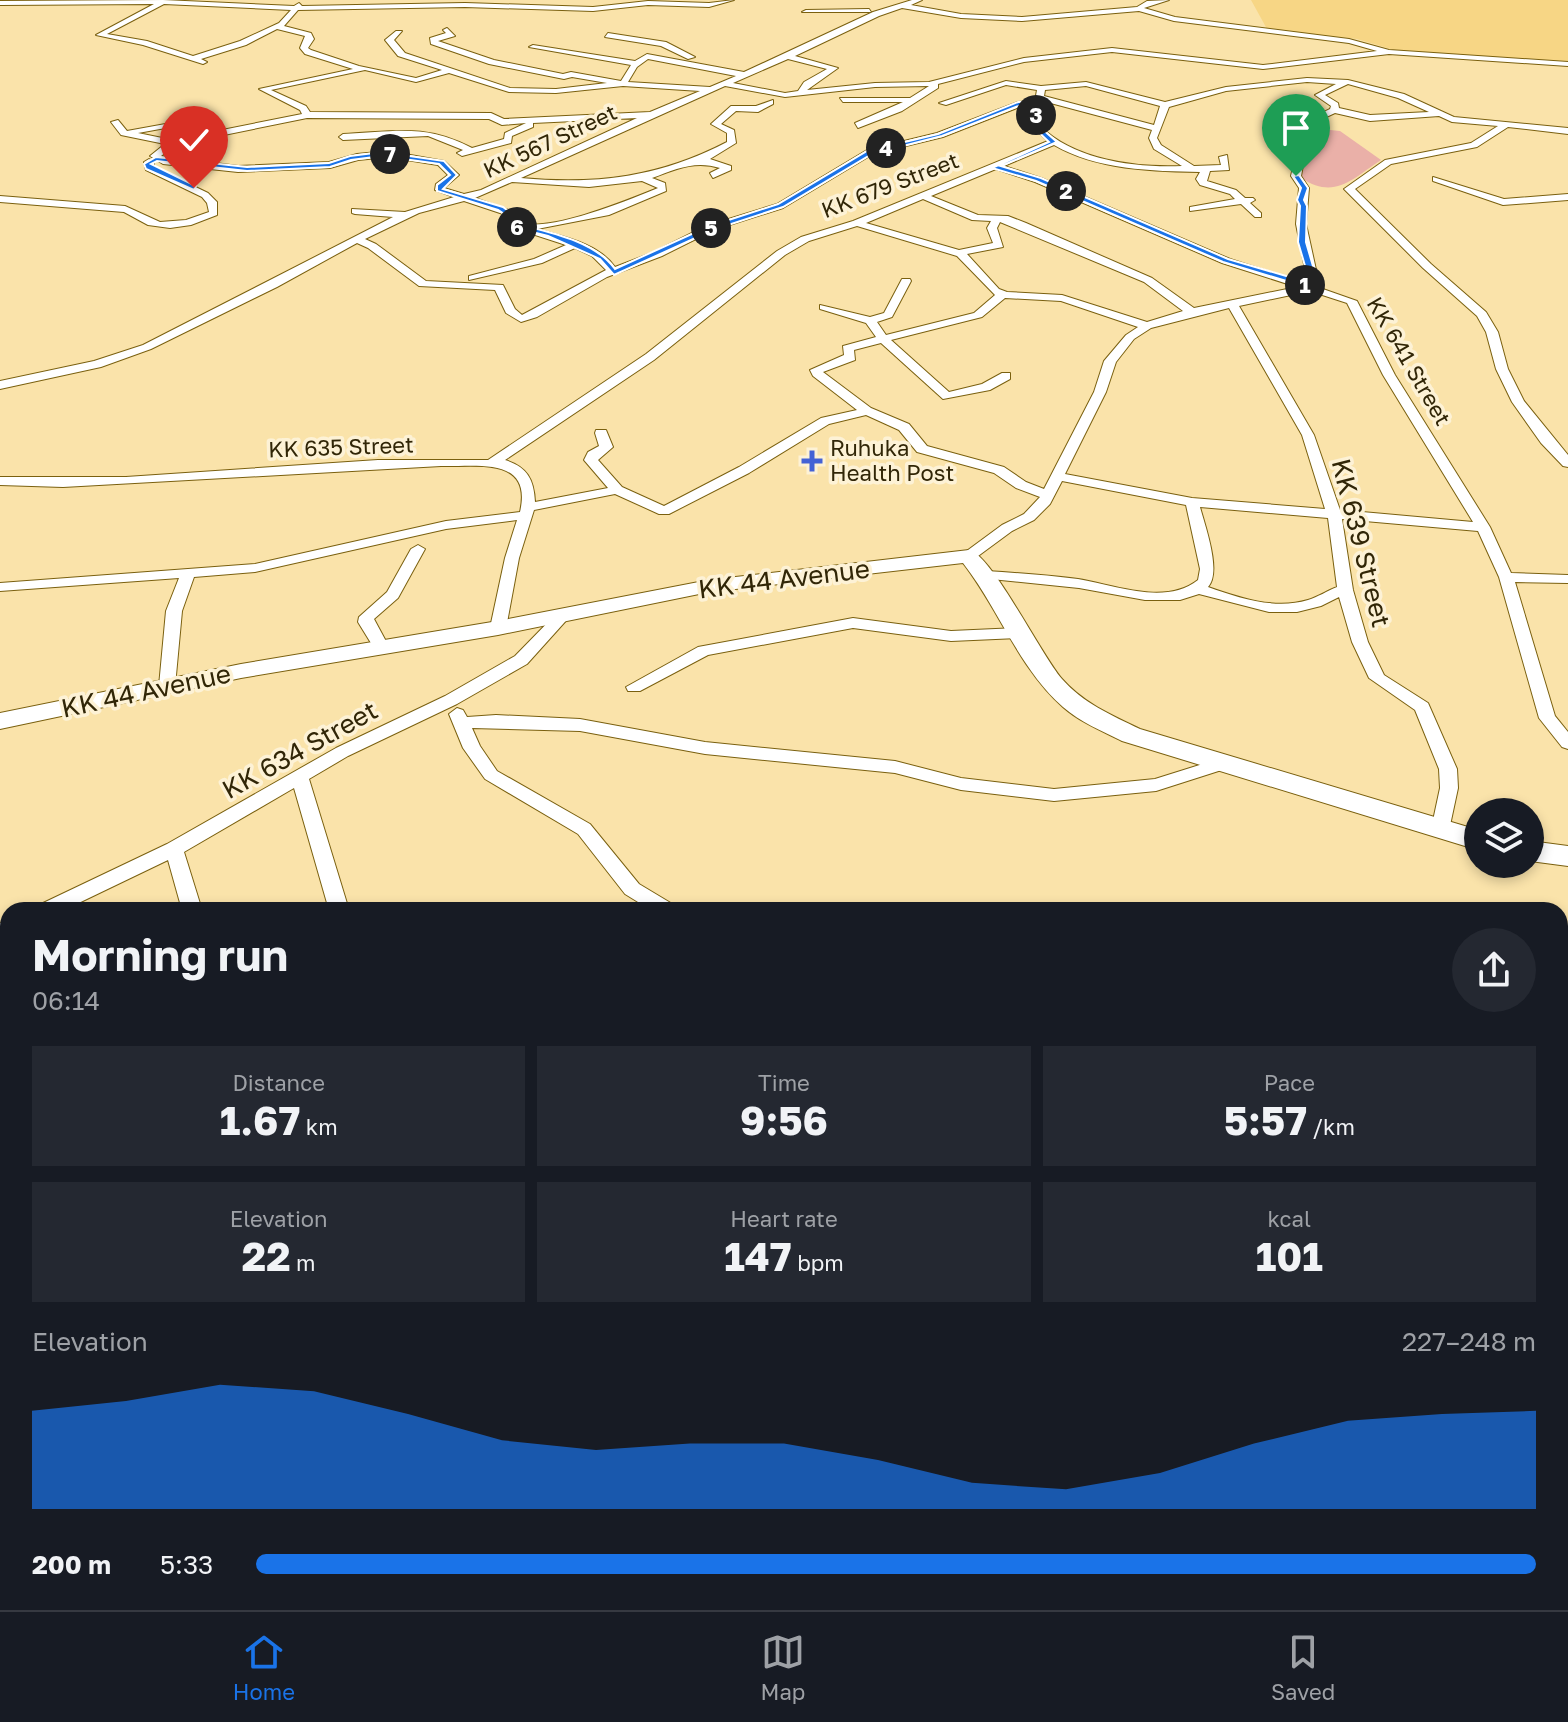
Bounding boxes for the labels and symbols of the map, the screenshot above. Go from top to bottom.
pin [1262,94,1330,176]
pin: 3 [1016,95,1056,135]
street label: KK 567 Street [479,98,621,183]
pin [160,106,228,188]
pin: 4 [866,128,906,168]
pin: 7 [370,134,410,174]
street label: KK 679 Street [817,146,962,223]
pin: 2 [1046,171,1086,211]
pin: 6 [497,207,537,247]
pin: 5 [691,208,731,248]
pin: 1 [1285,265,1325,305]
street label: KK 641 Street [1362,292,1457,430]
street label: KK 635 Street [268,430,414,463]
place label: Ruhuka Health Post [830,434,954,486]
marker: Ruhuka Health Post [801,450,823,472]
street label: KK 639 Street [1326,455,1397,630]
street label: KK 44 Avenue [696,553,871,604]
street label: KK 44 Avenue [58,657,233,724]
street label: KK 634 Street [217,694,383,805]

